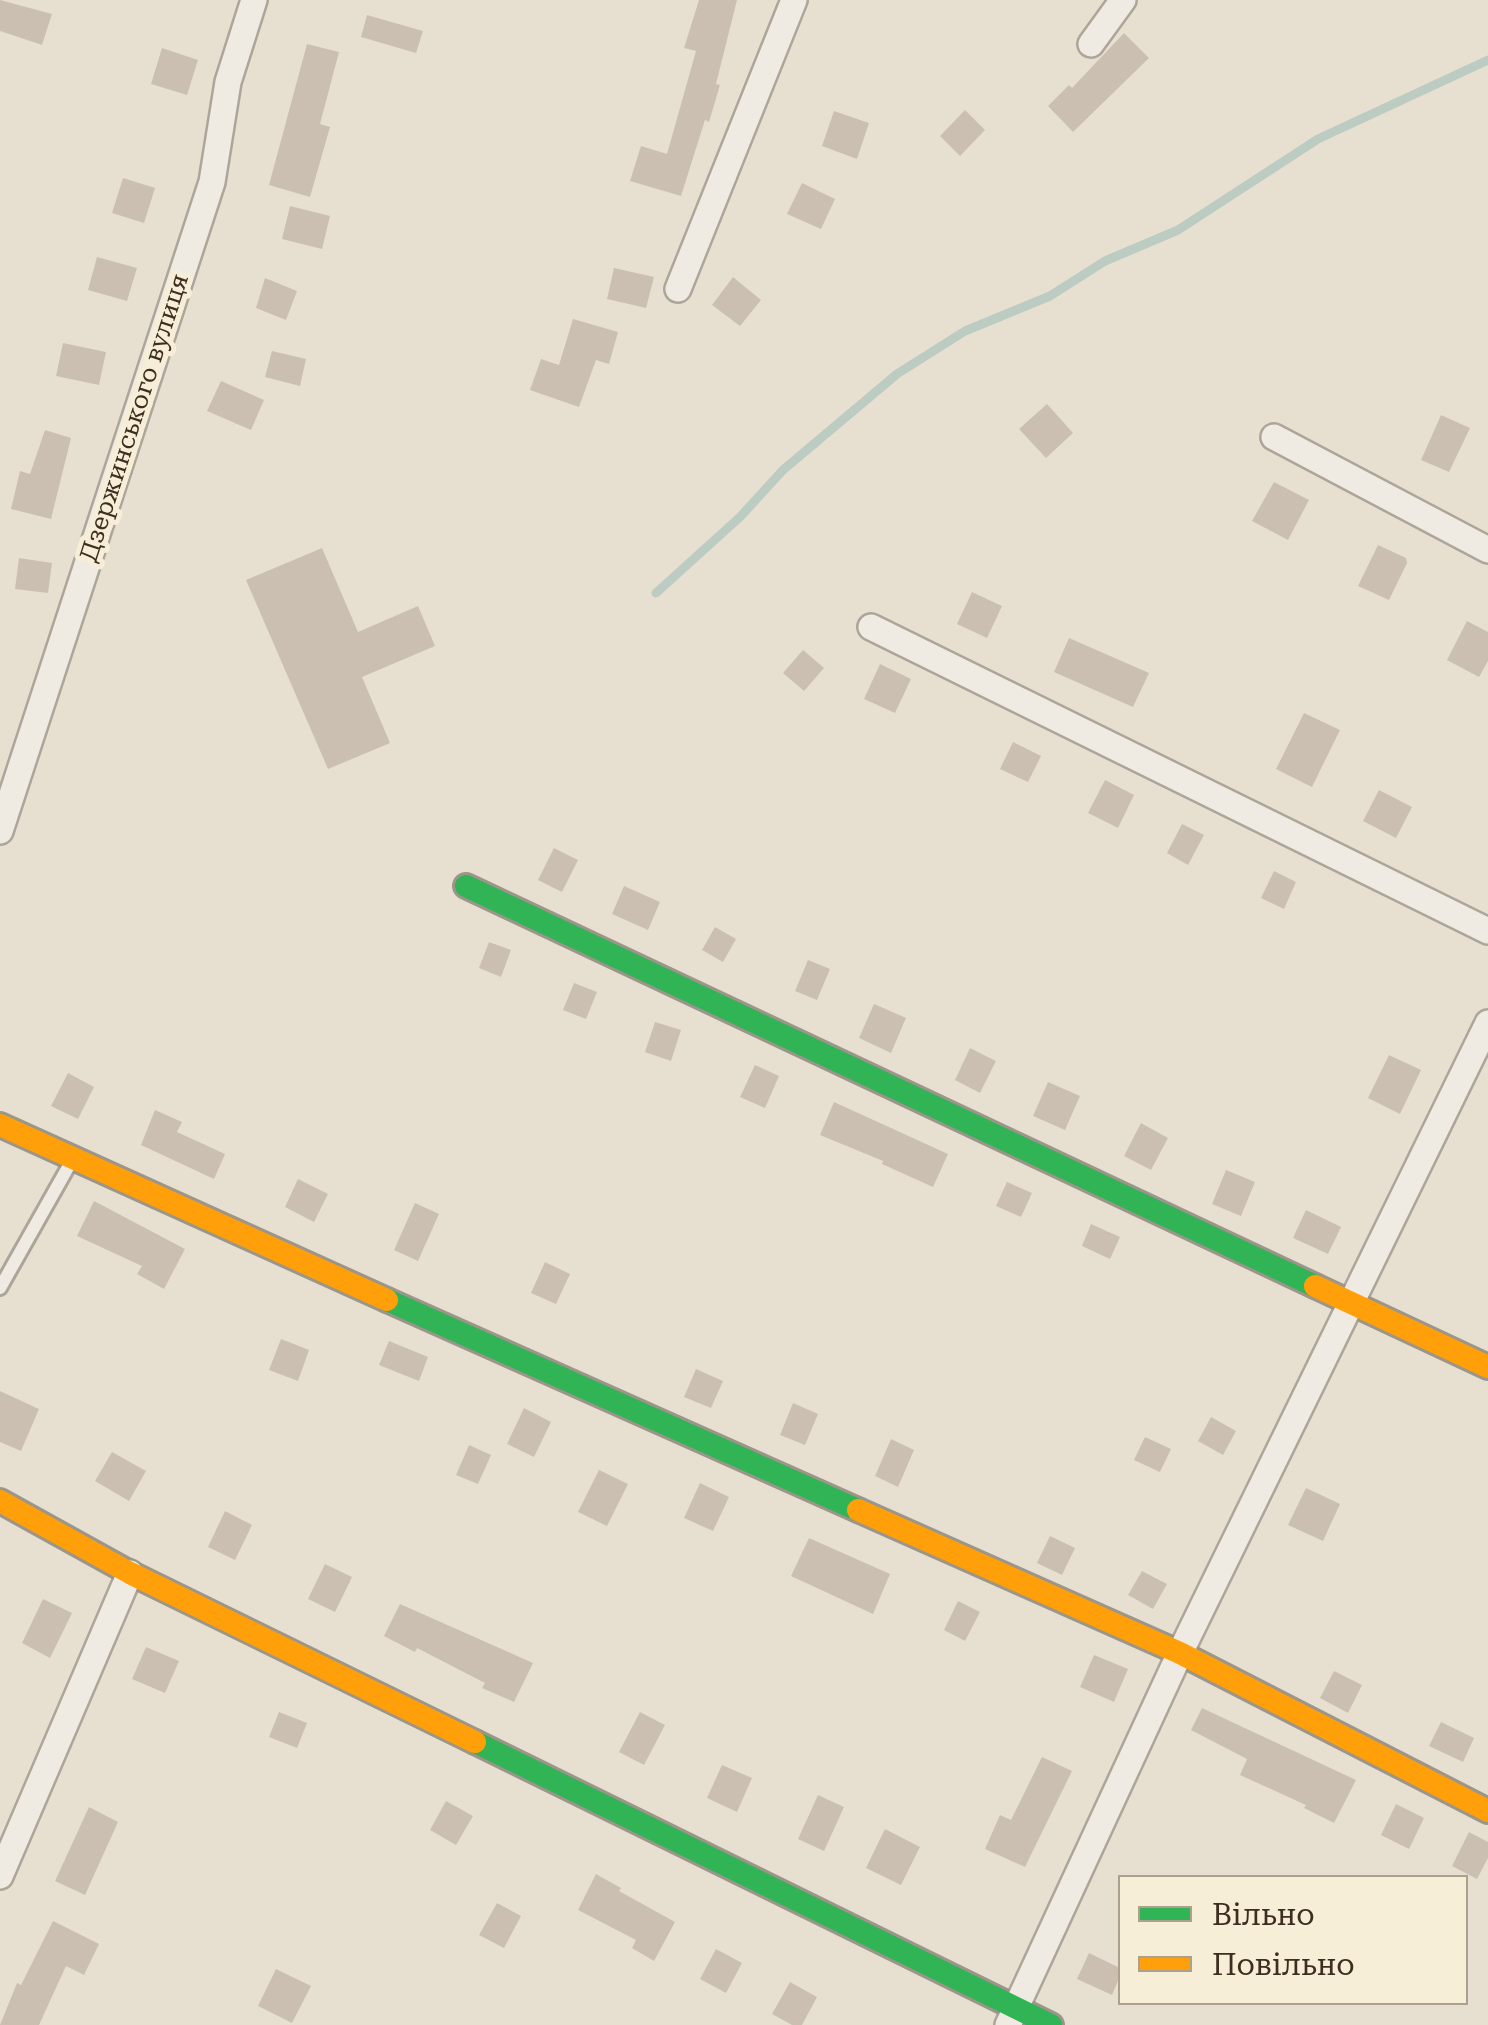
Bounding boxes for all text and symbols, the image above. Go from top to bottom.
street label: Дзержинського вулиця [74,270,196,566]
legend [1118,1875,1468,2005]
text: Вільно [1212,1897,1315,1932]
text: Повільно [1212,1947,1355,1982]

